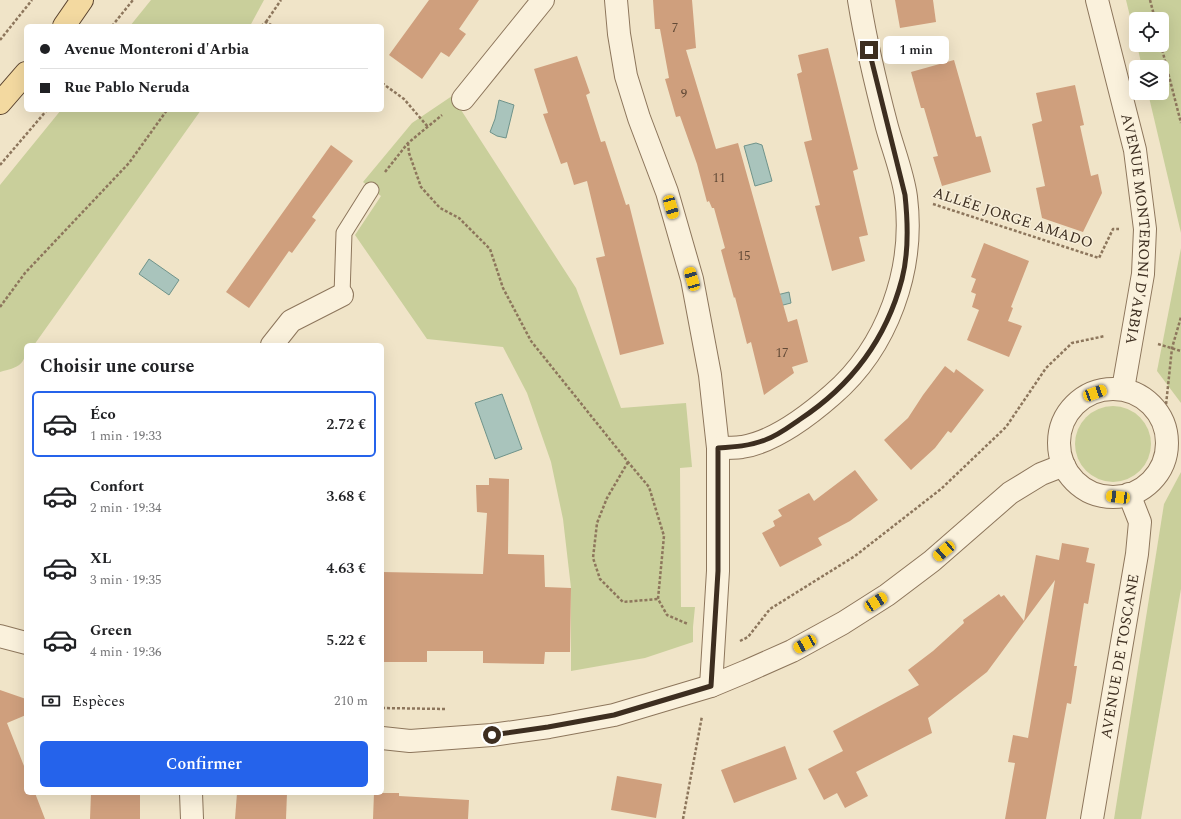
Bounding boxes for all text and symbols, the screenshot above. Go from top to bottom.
map controls [1129,12,1169,100]
button: locate [1129,12,1169,52]
house number: 7 [672,18,678,38]
callout: 1 min [883,36,949,64]
text: Avenue Monteroni d'Arbia [64,38,249,61]
text: 1 min [899,40,933,60]
route end [860,41,878,59]
button: layers [1129,60,1169,100]
text: Rue Pablo Neruda [64,76,189,99]
house number: 9 [681,84,688,104]
street label: AVENUE MONTERONI D'ARBIA [1115,111,1157,346]
house number: 11 [713,168,726,188]
street label: ALLÉE JORGE AMADO [930,181,1096,255]
car [662,194,680,220]
house number: 15 [738,246,751,266]
car [683,266,701,292]
house number: 17 [776,343,789,363]
text: Choisir une course [40,353,194,380]
car [1082,383,1108,403]
text: Éco [90,403,116,426]
icon: car [42,406,78,442]
text: 2.72 € [326,413,366,436]
text: 1 min · 19:33 [90,426,162,446]
text: Confort [90,475,144,498]
icon: car [42,478,78,514]
text: 3.68 € [326,485,366,508]
car [1105,490,1131,504]
text: 2 min · 19:34 [90,498,162,518]
car [931,539,957,563]
text: XL [90,547,111,570]
icon: car [42,550,78,586]
text: 4.63 € [326,557,366,580]
text: 3 min · 19:35 [90,570,162,590]
street label: AVENUE DE TOSCANE [1094,572,1145,741]
car [863,590,889,614]
text: Green [90,619,132,642]
icon: car [42,622,78,658]
text: 5.22 € [326,629,366,652]
car [792,633,818,655]
text: 4 min · 19:36 [90,642,162,662]
icon: cash [40,690,62,712]
text: Espèces [72,690,125,713]
text: 210 m [334,691,368,711]
route start [483,726,501,744]
button: Confirmer [40,741,368,787]

